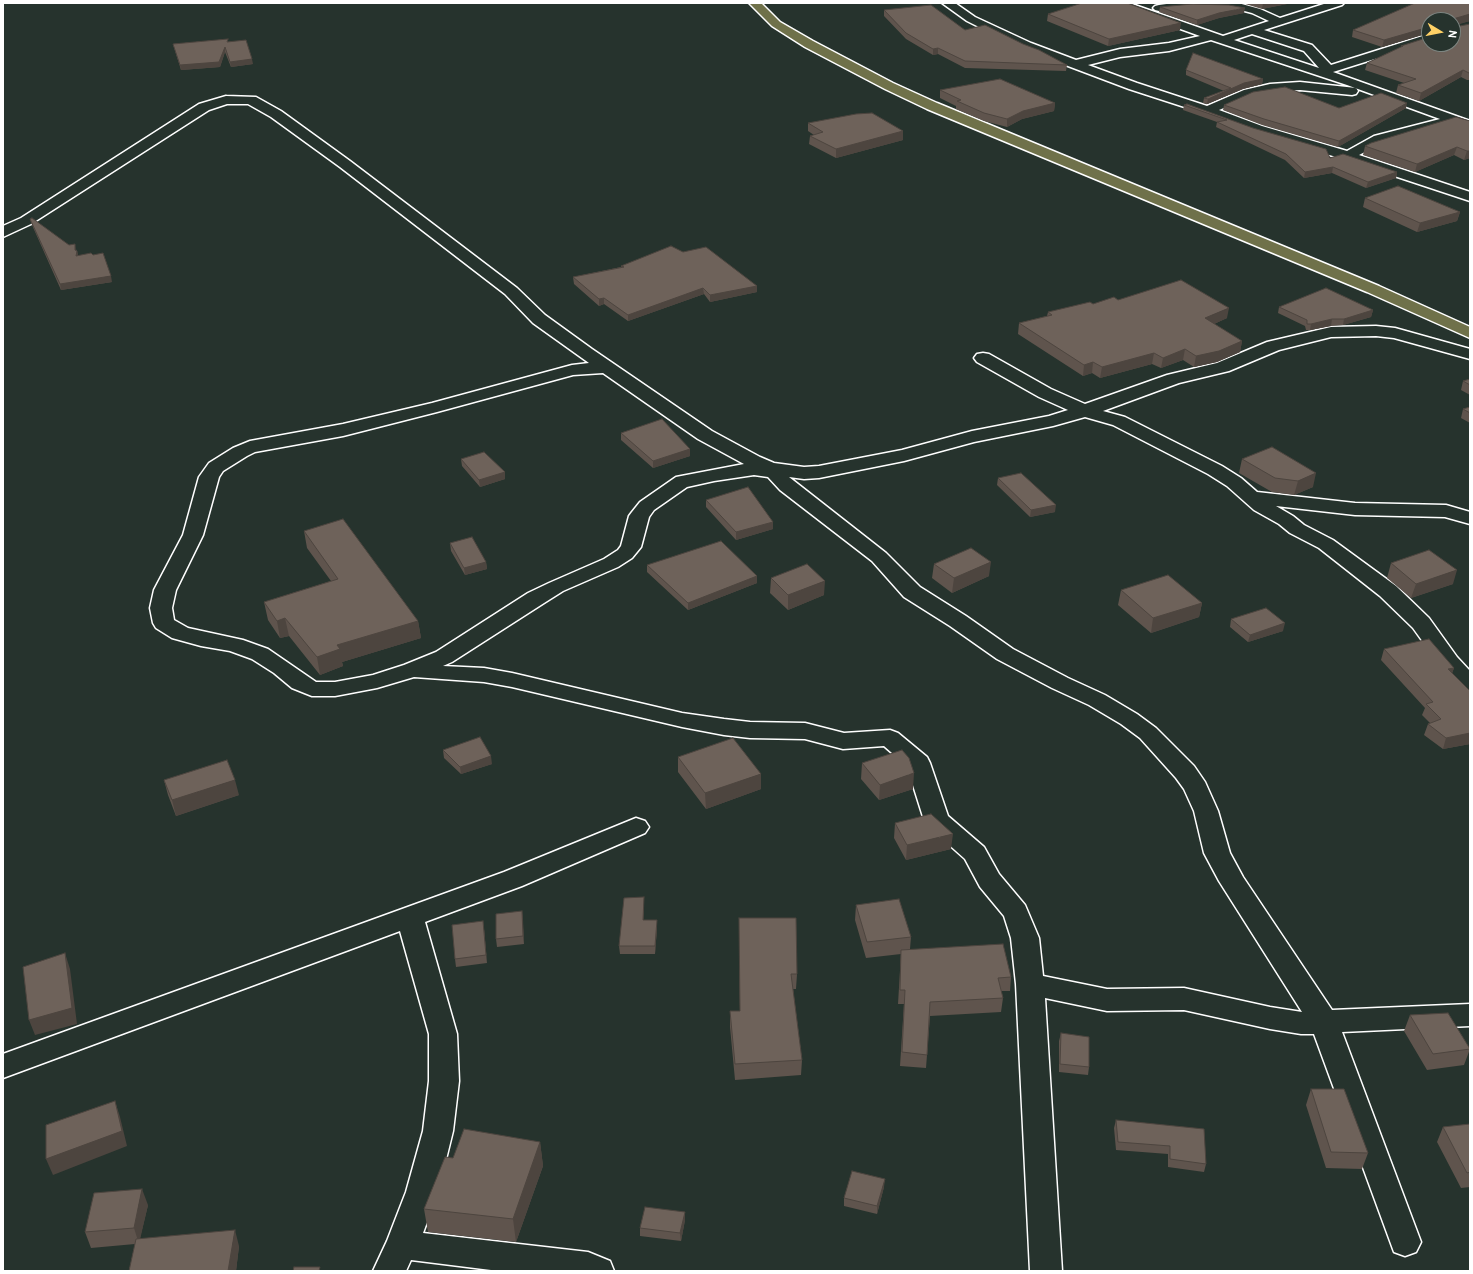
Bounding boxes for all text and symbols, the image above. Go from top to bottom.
north arrow [1421,12,1461,52]
text: N [1445,29,1459,39]

